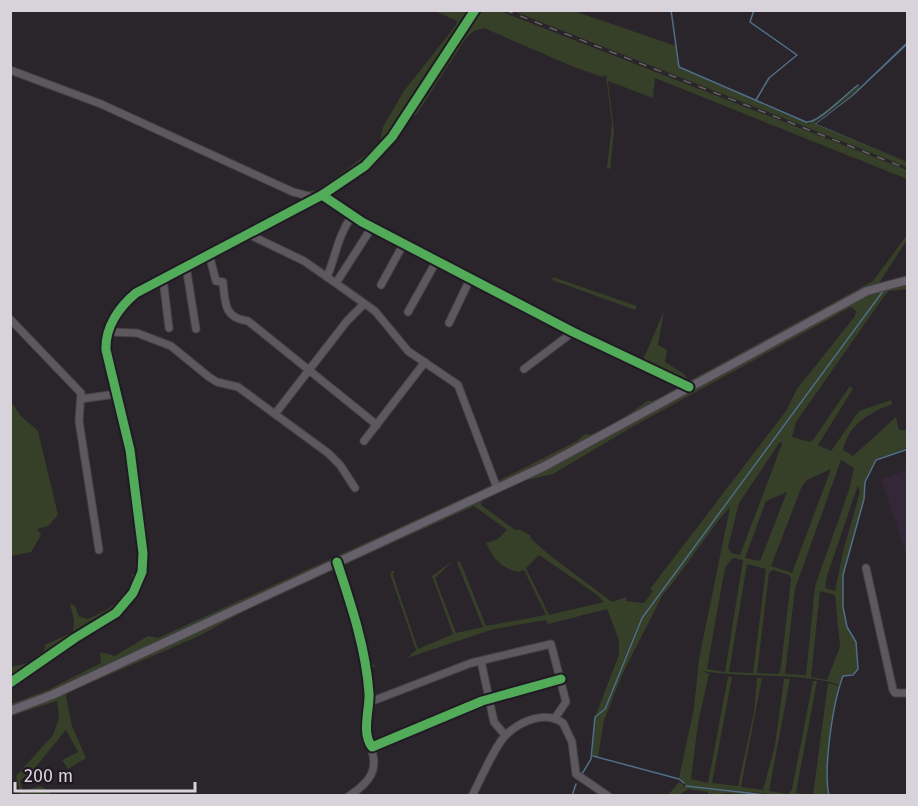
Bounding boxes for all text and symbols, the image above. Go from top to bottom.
scale bar [15,755,195,793]
text: 200 m [24,765,73,787]

